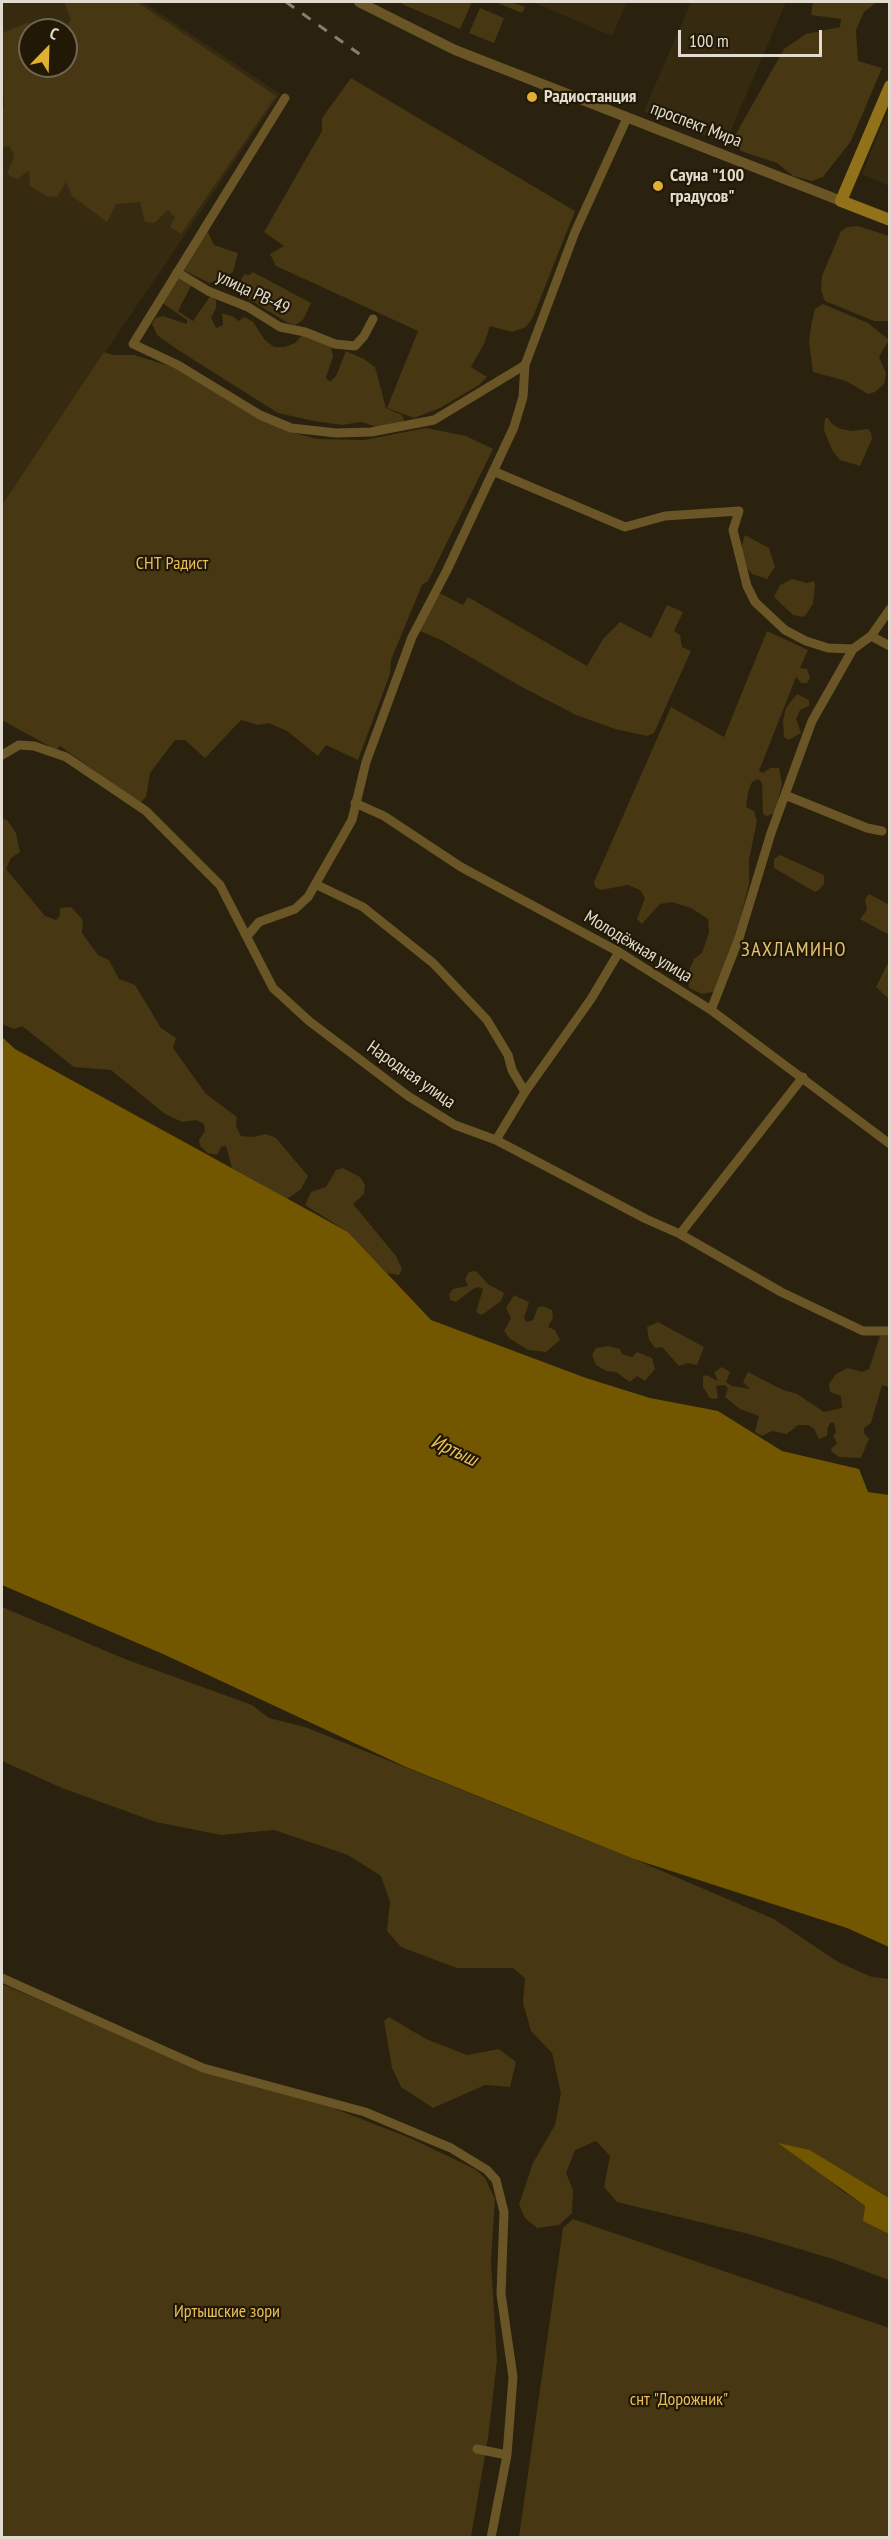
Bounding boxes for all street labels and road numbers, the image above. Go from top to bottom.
street label: проспект Мира [647,98,745,152]
street label: улица РВ-49 [213,266,293,320]
street label: Молодёжная улица [580,906,696,988]
street label: Народная улица [363,1037,459,1113]

